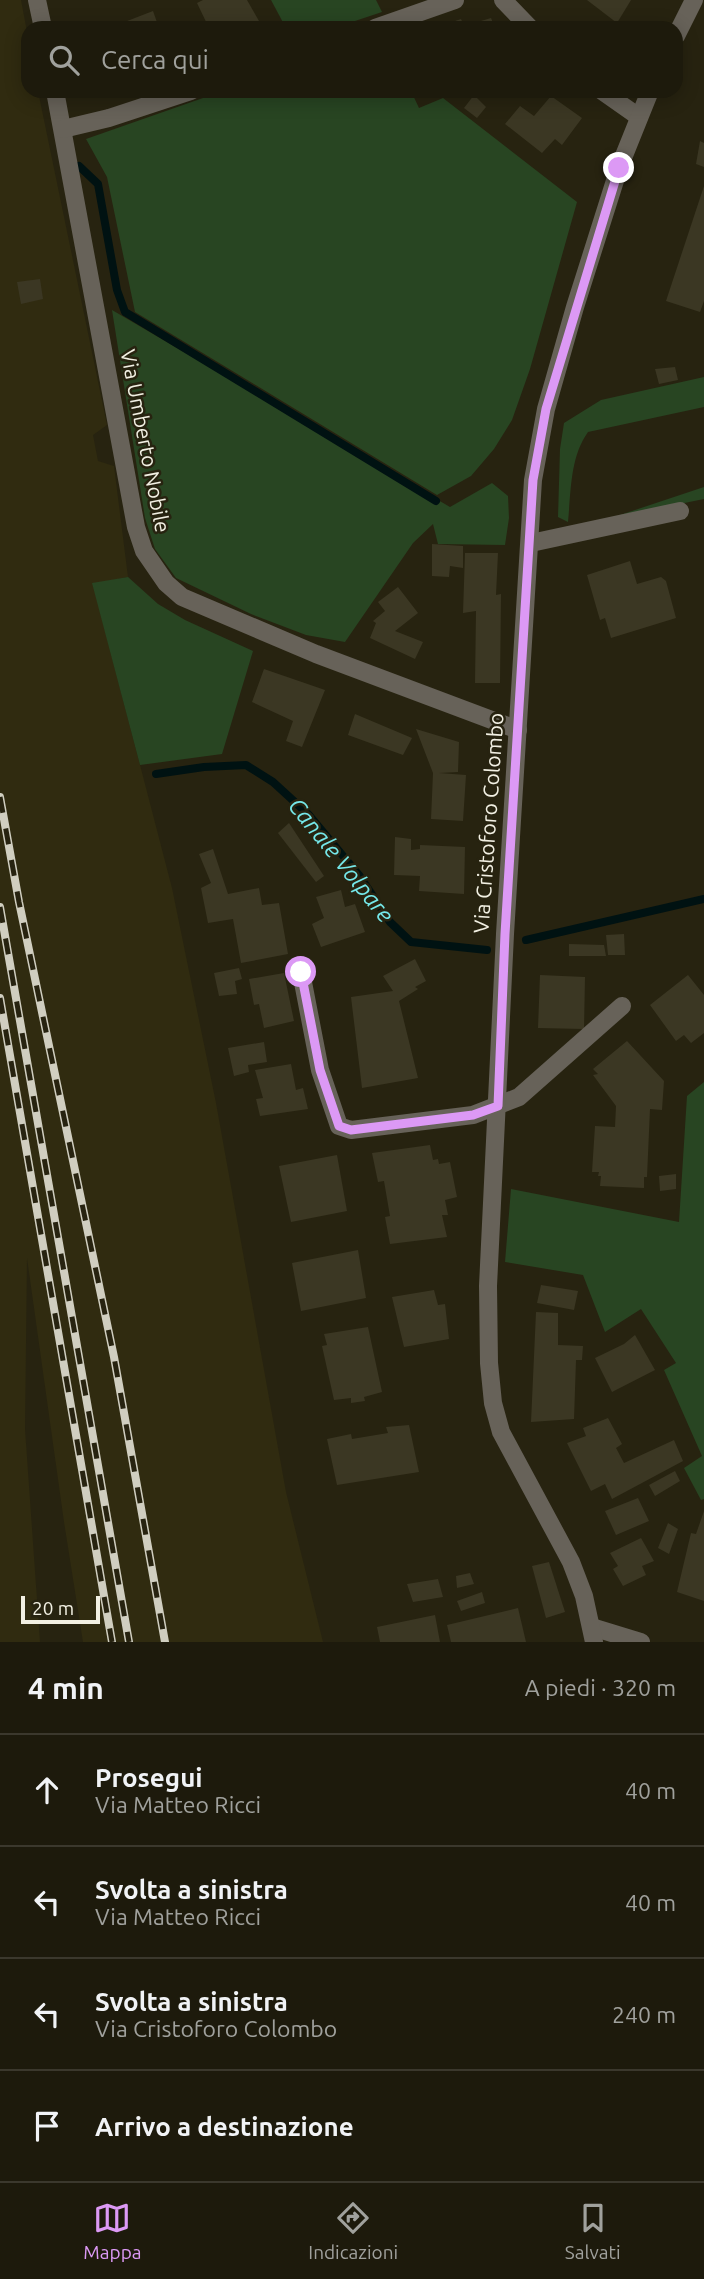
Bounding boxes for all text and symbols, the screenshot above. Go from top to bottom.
search box [21,21,683,98]
icon: search [45,41,83,79]
text: Cerca qui [101,45,209,74]
route end [603,152,634,183]
street label: Via Umberto Nobile [116,347,176,534]
street label: Via Cristoforo Colombo [468,712,508,934]
water label: Canale Volpare [284,793,399,927]
route start [285,956,316,987]
scale bar [21,1593,100,1625]
text: 20 m [32,1597,74,1619]
text: 4 min [28,1671,104,1705]
text: A piedi · 320 m [525,1675,676,1700]
text: Prosegui [95,1763,203,1792]
icon: ahead [28,1771,66,1809]
text: 40 m [625,1778,676,1803]
text: Via Matteo Ricci [95,1792,261,1817]
text: Svolta a sinistra [95,1875,288,1904]
icon: left [28,1883,66,1921]
text: 40 m [625,1890,676,1915]
text: Via Matteo Ricci [95,1904,261,1929]
text: Svolta a sinistra [95,1987,288,2016]
icon: left [28,1995,66,2033]
text: 240 m [612,2002,676,2027]
text: Via Cristoforo Colombo [95,2016,337,2041]
icon: arrive [28,2107,66,2145]
text: Arrivo a destinazione [95,2112,354,2141]
tab: Mappa [83,2199,142,2263]
tab: Indicazioni [308,2199,398,2263]
tab: Salvati [565,2199,621,2263]

